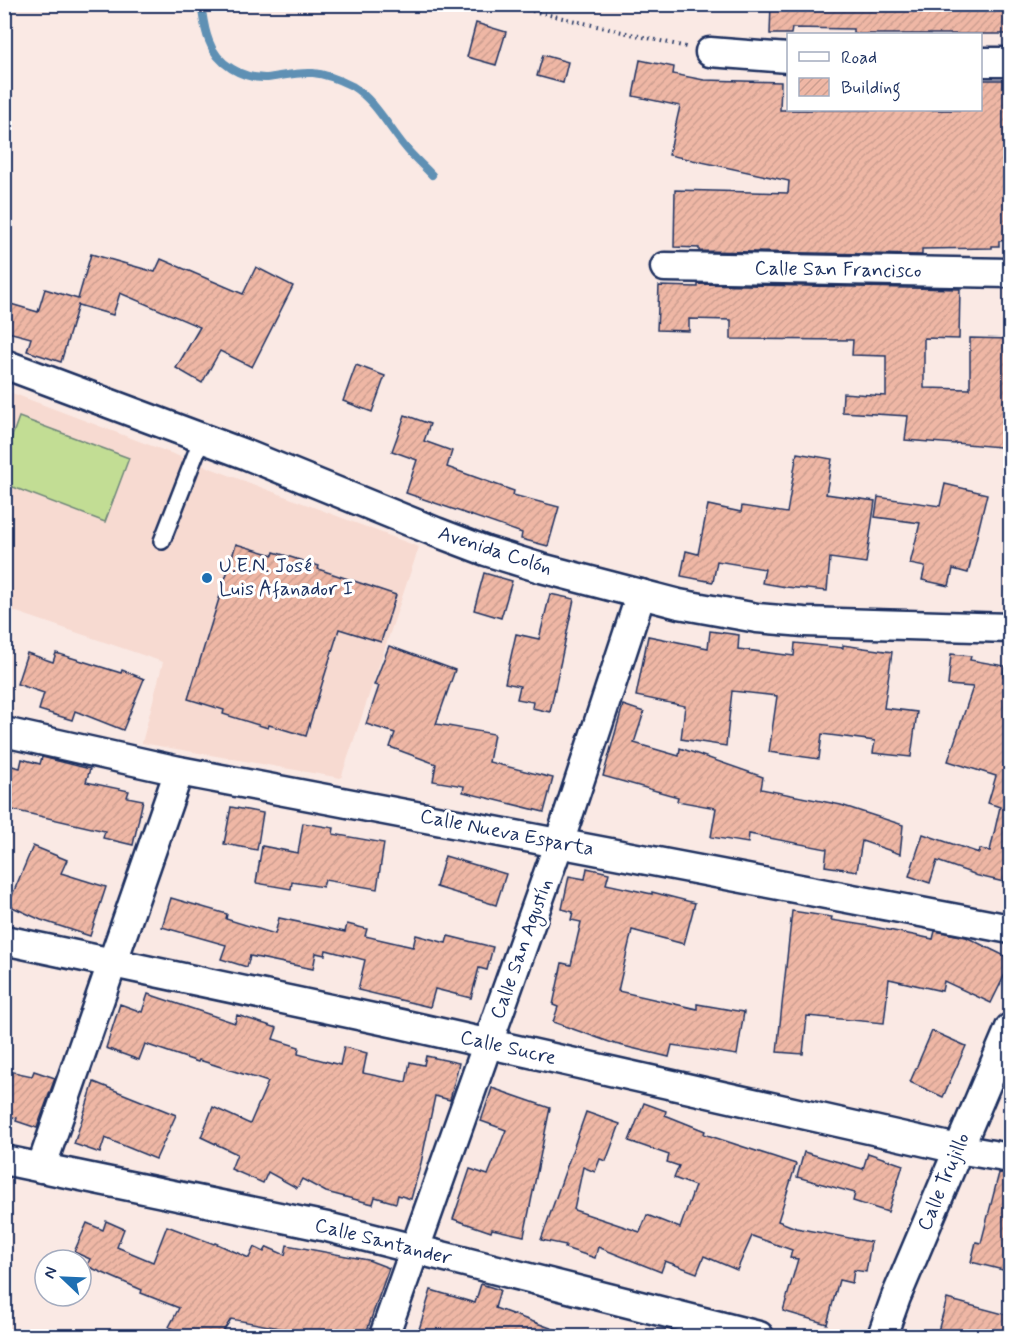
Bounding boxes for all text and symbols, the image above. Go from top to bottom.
legend [787,33,982,111]
text: Road [841,46,877,70]
text: Building [841,76,901,102]
street label: Calle San Francisco [754,255,922,285]
street label: Avenida Colón [435,520,555,582]
place label: U.E.N. José Luis Afanador I [219,553,353,603]
marker: U.E.N. José Luis Afanador I [200,571,214,585]
street label: Calle Nueva Esparta [418,803,596,863]
street label: Calle San Agustín [484,875,561,1023]
street label: Calle Sucre [457,1024,559,1072]
street label: Calle Trujillo [911,1129,977,1235]
street label: Calle Santander [312,1212,455,1272]
north arrow [33,1248,93,1308]
text: N [39,1264,62,1282]

